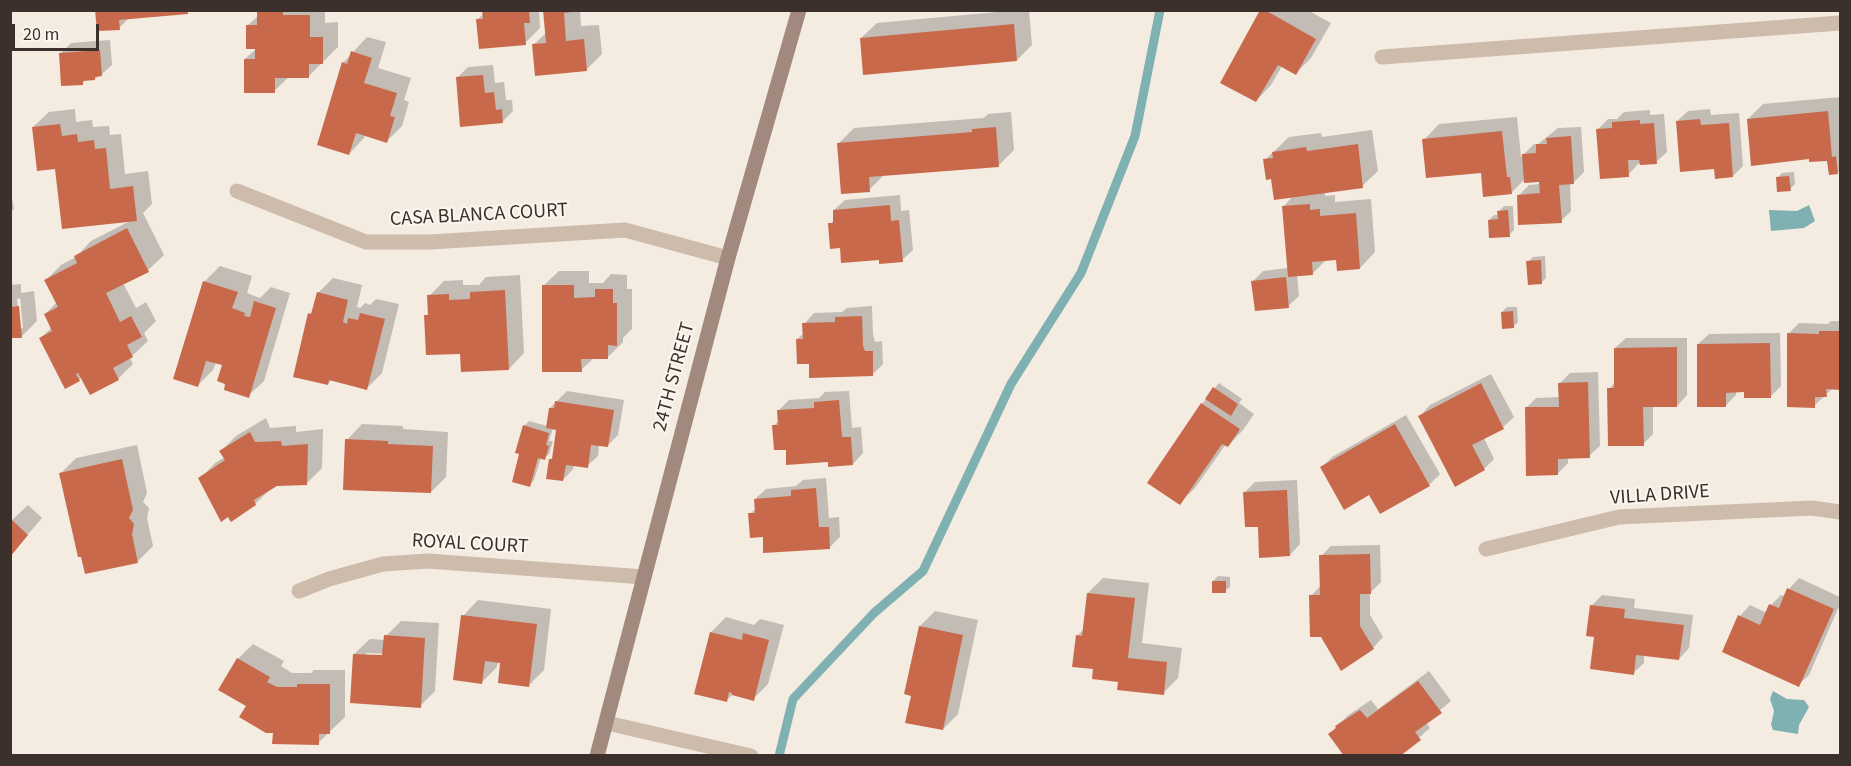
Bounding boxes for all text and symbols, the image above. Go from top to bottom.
scale bar [15,12,102,50]
text: 20 m [23,22,59,47]
street label: CASA BLANCA COURT [389,199,569,233]
street label: 24TH STREET [649,320,701,434]
street label: VILLA DRIVE [1609,481,1711,511]
street label: ROYAL COURT [411,530,529,560]

